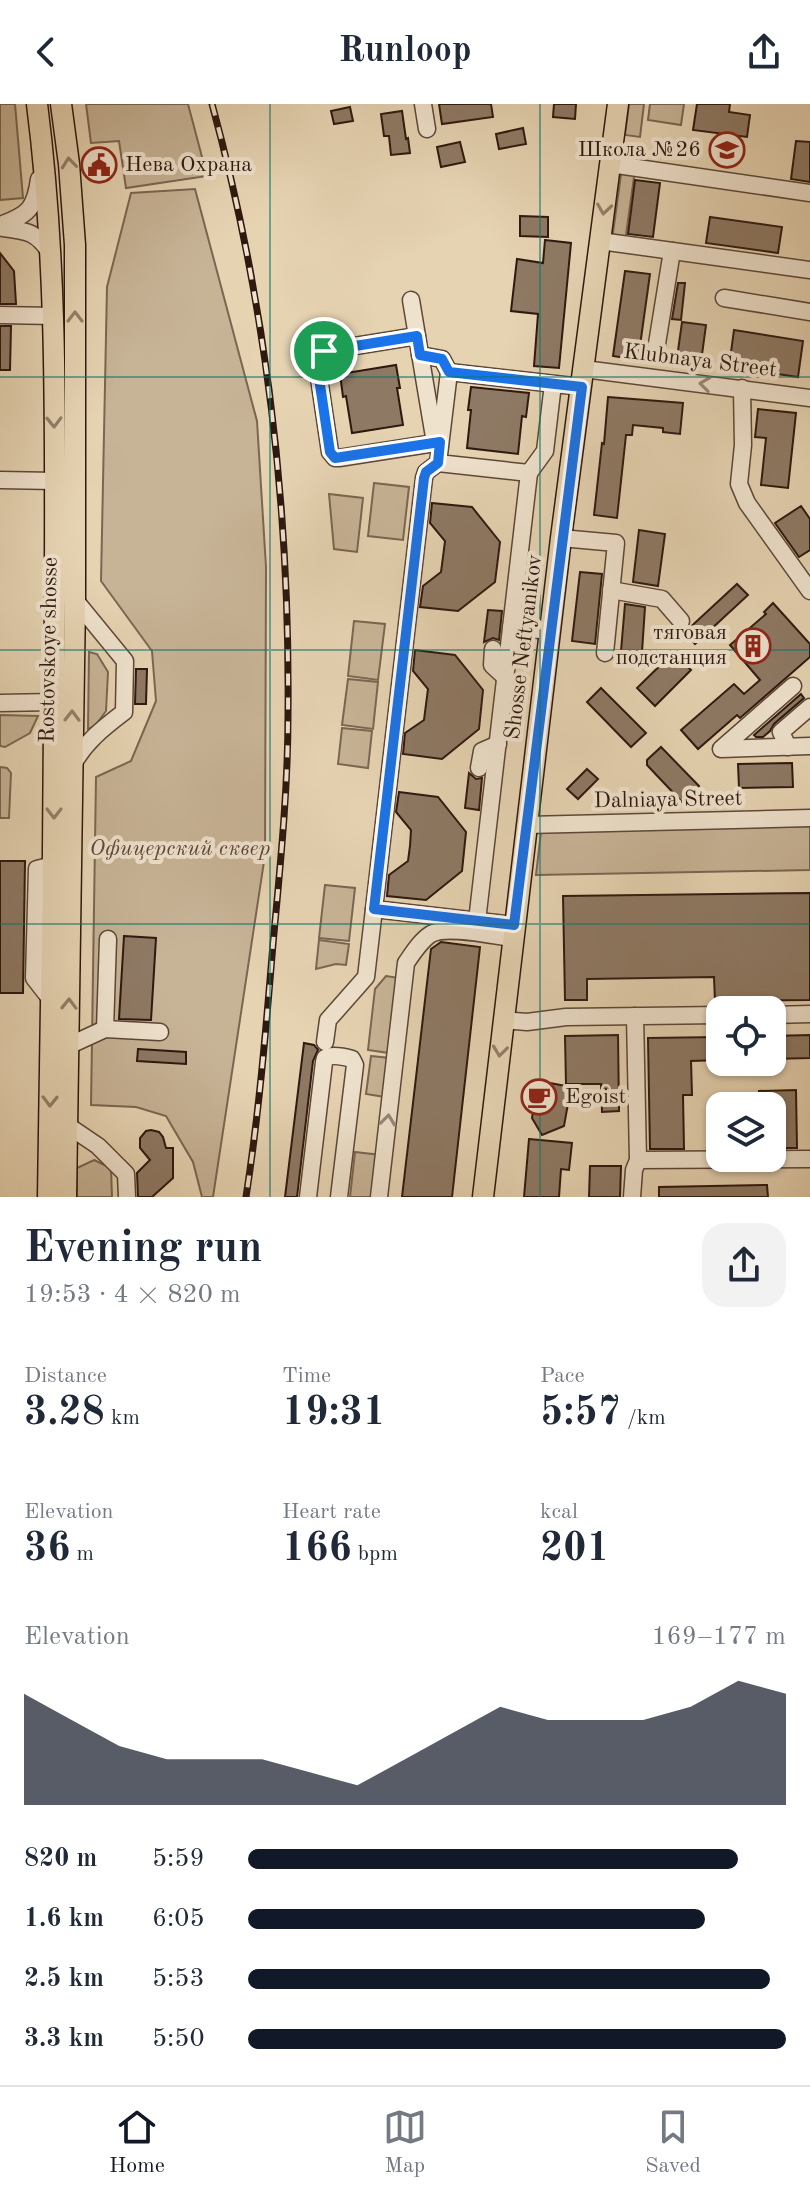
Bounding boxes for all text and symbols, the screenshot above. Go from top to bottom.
icon: back [24,30,68,74]
icon: share [742,30,786,74]
text: Runloop [338,34,472,70]
school or university icon: Школа №26 [708,131,746,169]
place label: Школа №26 [578,139,701,161]
public building icon: Нева Охрана [80,146,118,184]
place label: Нева Охрана [125,154,252,176]
one-way arrow [60,156,77,169]
one-way arrow [596,202,613,216]
one-way arrow [66,310,84,323]
pin [290,317,358,385]
icon: arrive [302,329,346,373]
street label: Klubnaya Street [622,341,778,381]
one-way arrow [698,375,711,392]
one-way arrow [46,416,63,429]
street label: Shosse Neftyanikov [502,553,546,741]
street label: Rostovskoye shosse [36,557,62,743]
place label: тяговая подстанция [616,622,727,669]
building icon: тяговая подстанция [734,627,772,665]
one-way arrow [64,709,81,722]
street label: Dalniaya Street [594,788,742,812]
one-way arrow [45,807,63,820]
park label: Офицерский сквер [89,838,271,860]
map controls [706,996,786,1172]
button: locate [706,996,786,1076]
one-way arrow [60,997,77,1010]
one-way arrow [491,1044,508,1057]
cafe icon: Egoist [520,1078,558,1116]
place label: Egoist [565,1086,626,1108]
button: layers [706,1092,786,1172]
one-way arrow [41,1095,59,1108]
one-way arrow [379,1113,396,1126]
button: share [702,1223,786,1307]
text: Evening run [24,1227,262,1271]
text: 19:53 · 4 × 820 m [24,1282,241,1308]
text: Distance [24,1365,107,1387]
text: Time [282,1365,331,1387]
text: Pace [540,1365,585,1387]
text: 3.28 [24,1394,105,1434]
text: 19:31 [282,1394,386,1434]
text: 5:57 [540,1394,621,1434]
text: km [105,1407,140,1429]
text: /km [621,1407,666,1429]
text: Elevation [24,1501,114,1523]
text: Heart rate [282,1501,381,1523]
text: kcal [540,1501,578,1523]
text: 36 [24,1530,70,1570]
text: 166 [282,1530,352,1570]
text: 201 [540,1530,610,1570]
text: m [70,1543,94,1565]
text: bpm [352,1543,398,1565]
text: Elevation [24,1624,130,1650]
text: 169–177 m [651,1624,786,1650]
text: 820 m [24,1846,97,1872]
text: 5:59 [152,1846,205,1872]
text: 1.6 km [24,1906,104,1932]
text: 6:05 [152,1906,205,1932]
text: 2.5 km [24,1966,104,1992]
text: 5:53 [152,1966,205,1992]
text: 3.3 km [24,2026,104,2052]
text: 5:50 [152,2026,205,2052]
tab: Home [109,2105,165,2180]
tab: Map [383,2105,427,2180]
tab: Saved [645,2105,701,2180]

